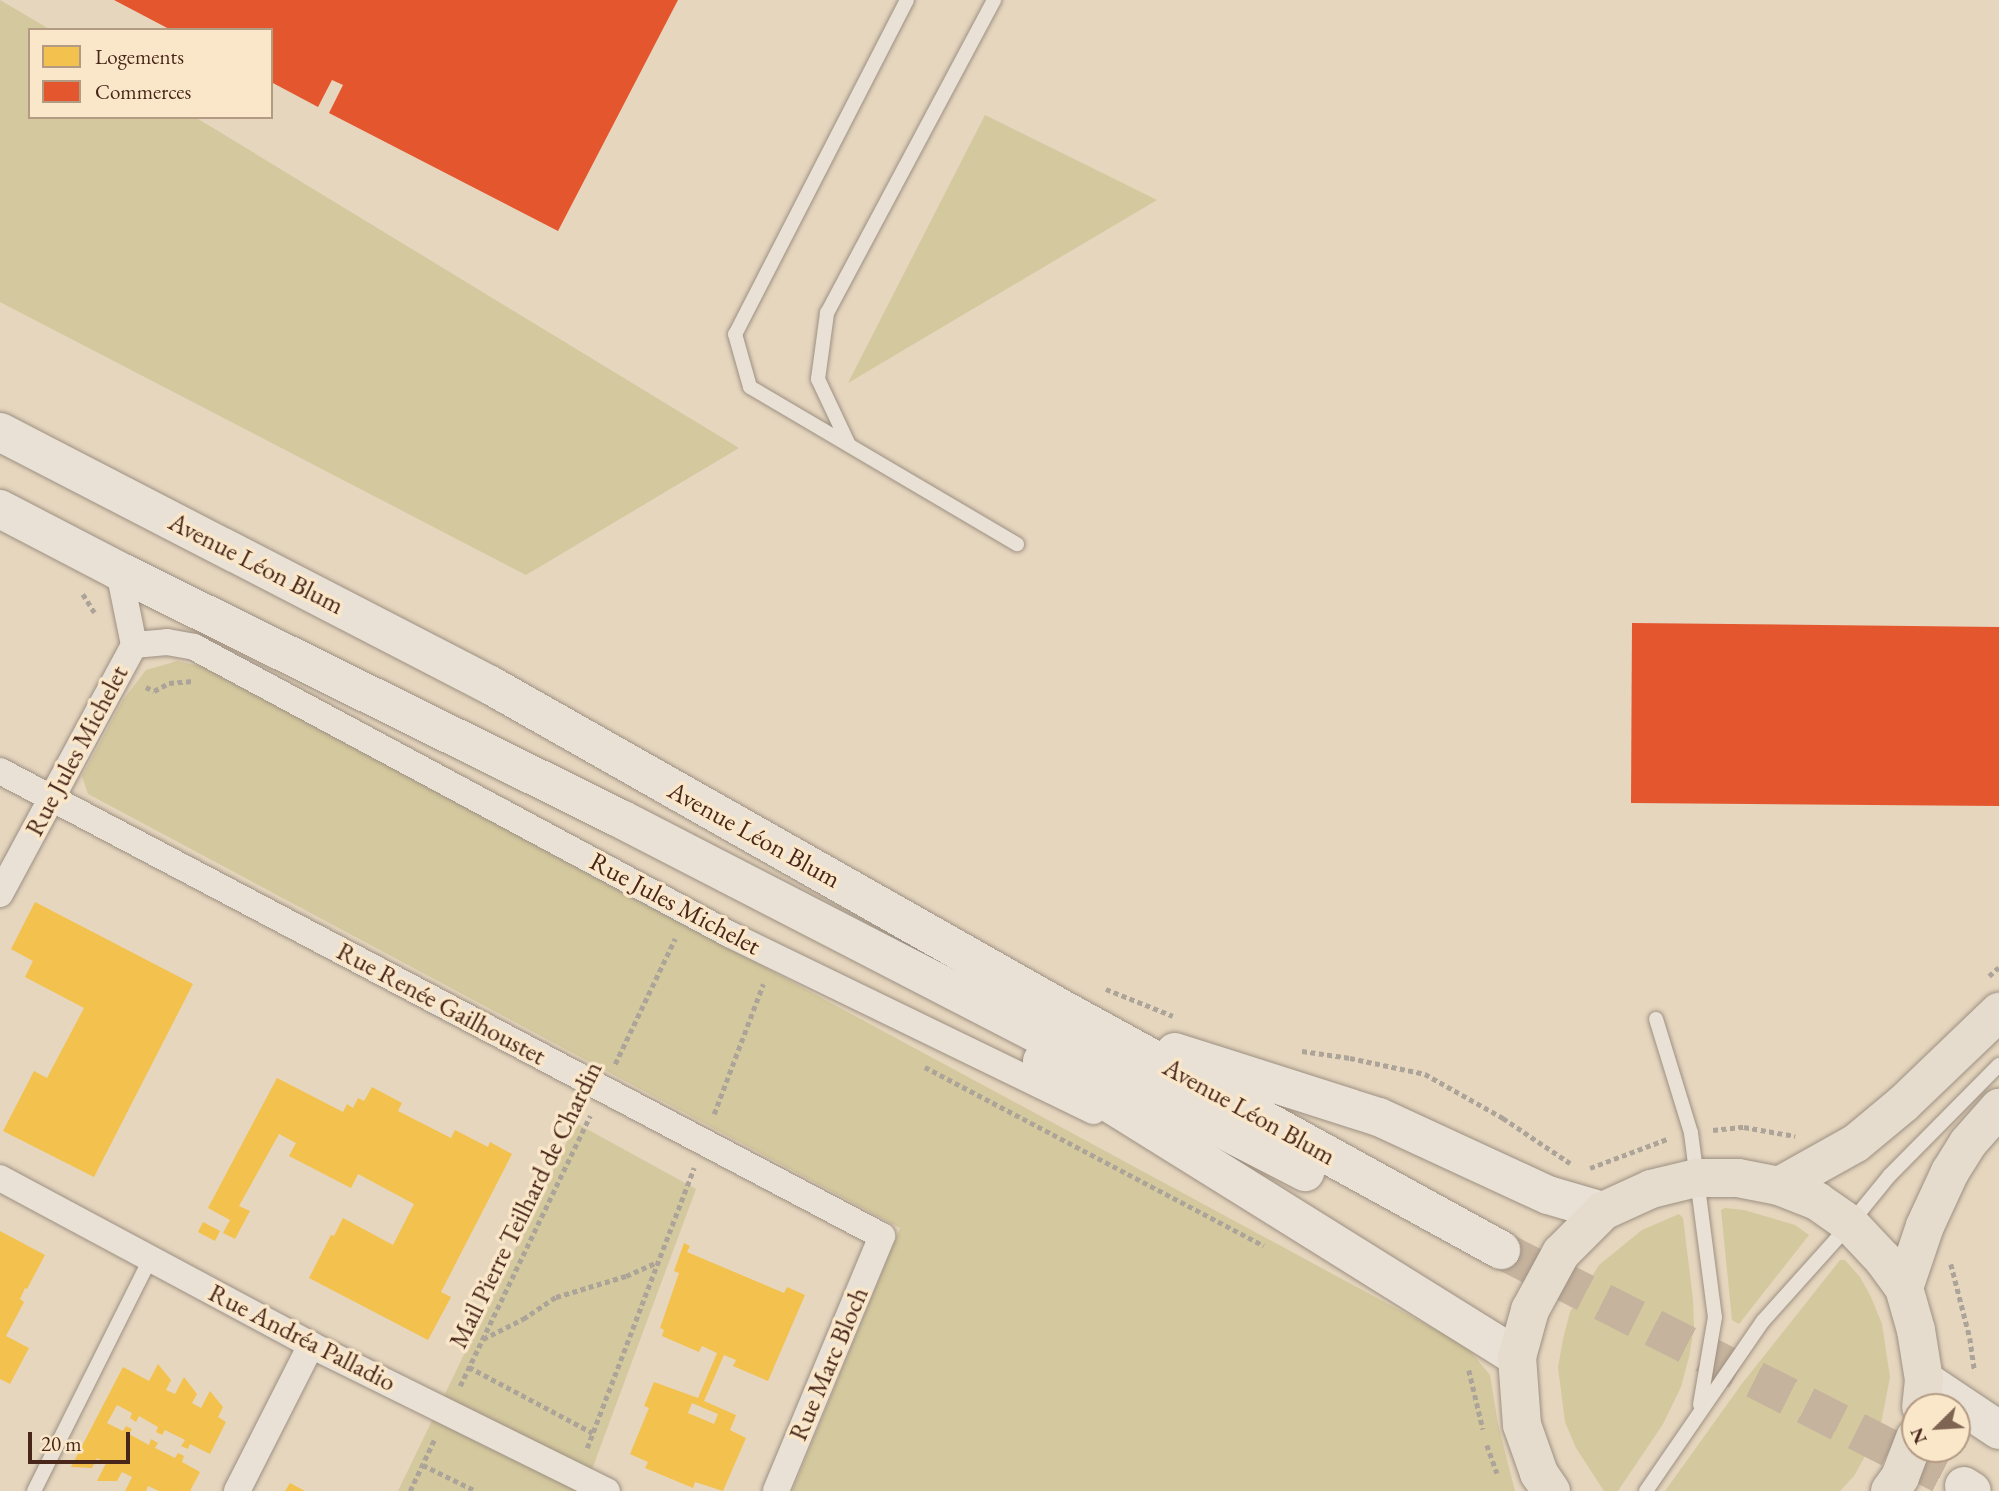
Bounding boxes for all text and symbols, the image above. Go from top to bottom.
legend [28,28,273,119]
text: Logements [95,43,184,70]
text: Commerces [95,78,191,105]
street label: Avenue Léon Blum [163,506,349,622]
street label: Rue Jules Michelet [19,660,135,842]
street label: Avenue Léon Blum [662,775,846,895]
street label: Rue Jules Michelet [584,846,766,962]
street label: Rue Renée Gailhoustet [331,936,551,1072]
street label: Avenue Léon Blum [1157,1052,1341,1172]
street label: Mail Pierre Teilhard de Chardin [443,1056,609,1354]
street label: Rue Andréa Palladio [203,1277,401,1399]
street label: Rue Marc Bloch [783,1283,875,1445]
north arrow [1901,1393,1971,1463]
scale bar [32,1418,133,1462]
text: N [1904,1424,1933,1448]
text: 20 m [41,1430,82,1457]

